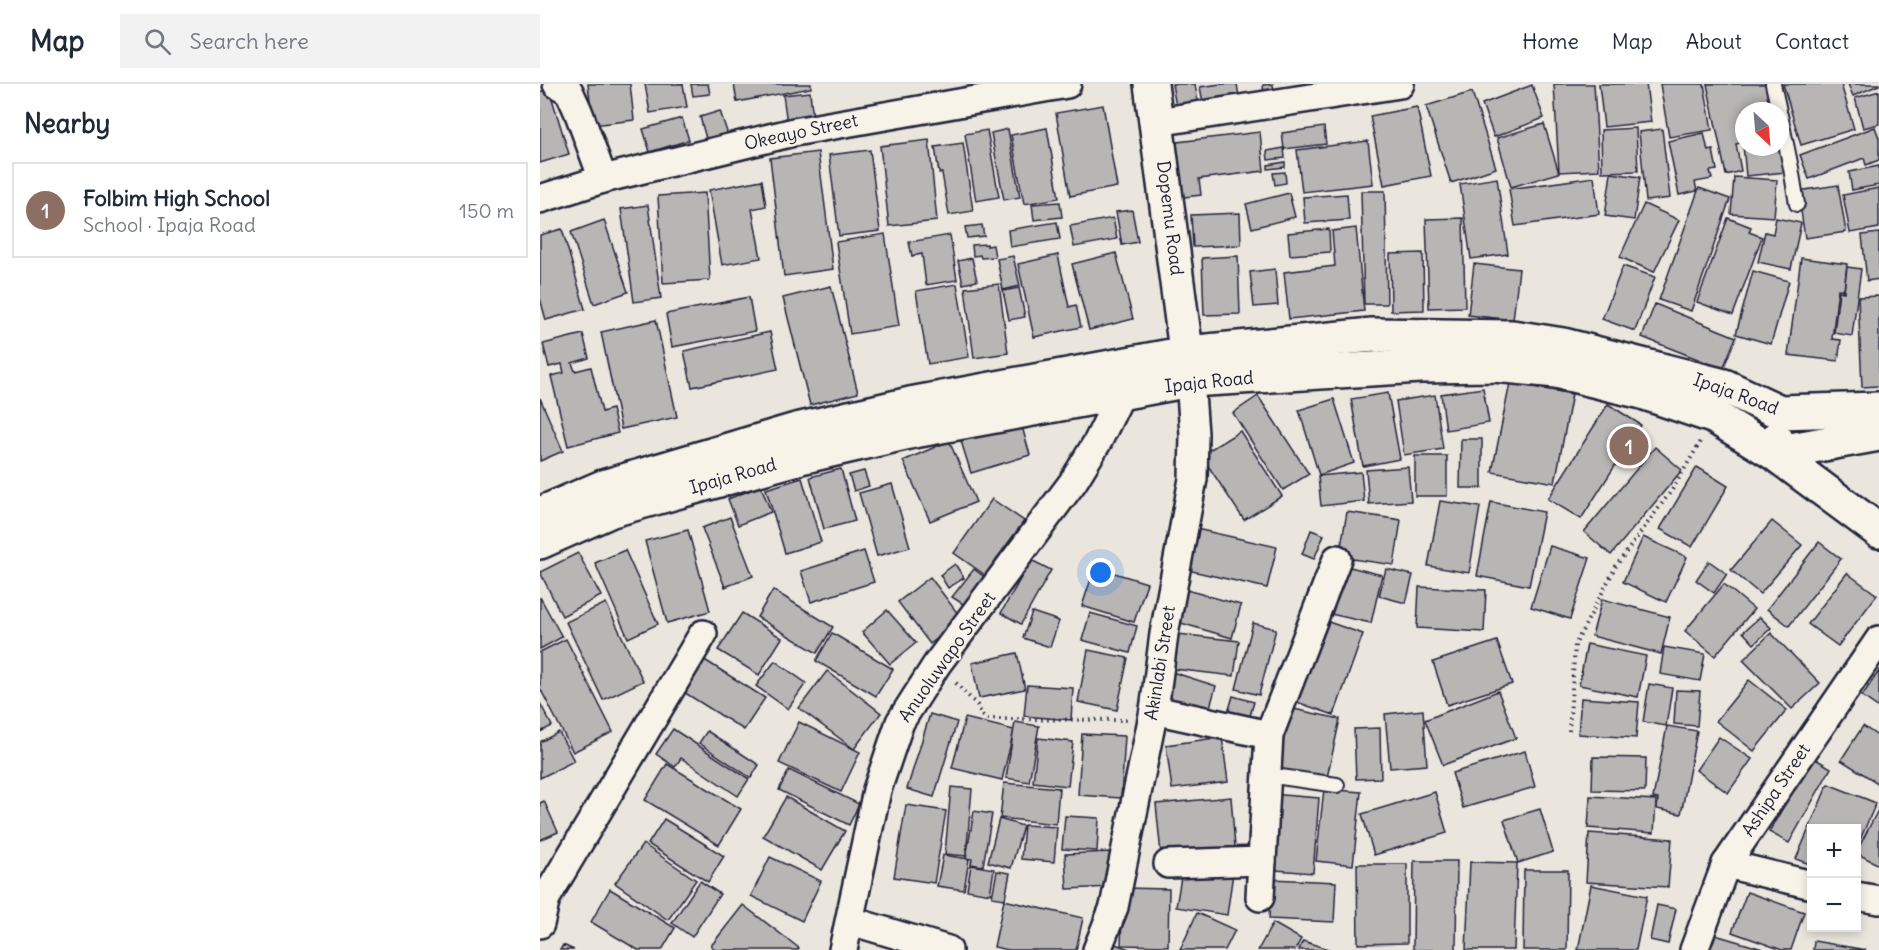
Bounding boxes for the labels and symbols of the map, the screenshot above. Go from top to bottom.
north arrow [1735,102,1789,156]
street label: Okeayo Street [742,108,860,155]
street label: Dopemu Road [1152,159,1189,277]
street label: Ipaja Road [1163,365,1255,398]
street label: Ipaja Road [1690,367,1782,420]
pin: 1 [1610,424,1648,469]
street label: Ipaja Road [687,452,779,499]
your location [1086,558,1115,587]
street label: Anuoluwapo Street [893,587,1000,726]
street label: Akinlabi Street [1139,604,1180,722]
street label: Ashipa Street [1736,739,1815,841]

